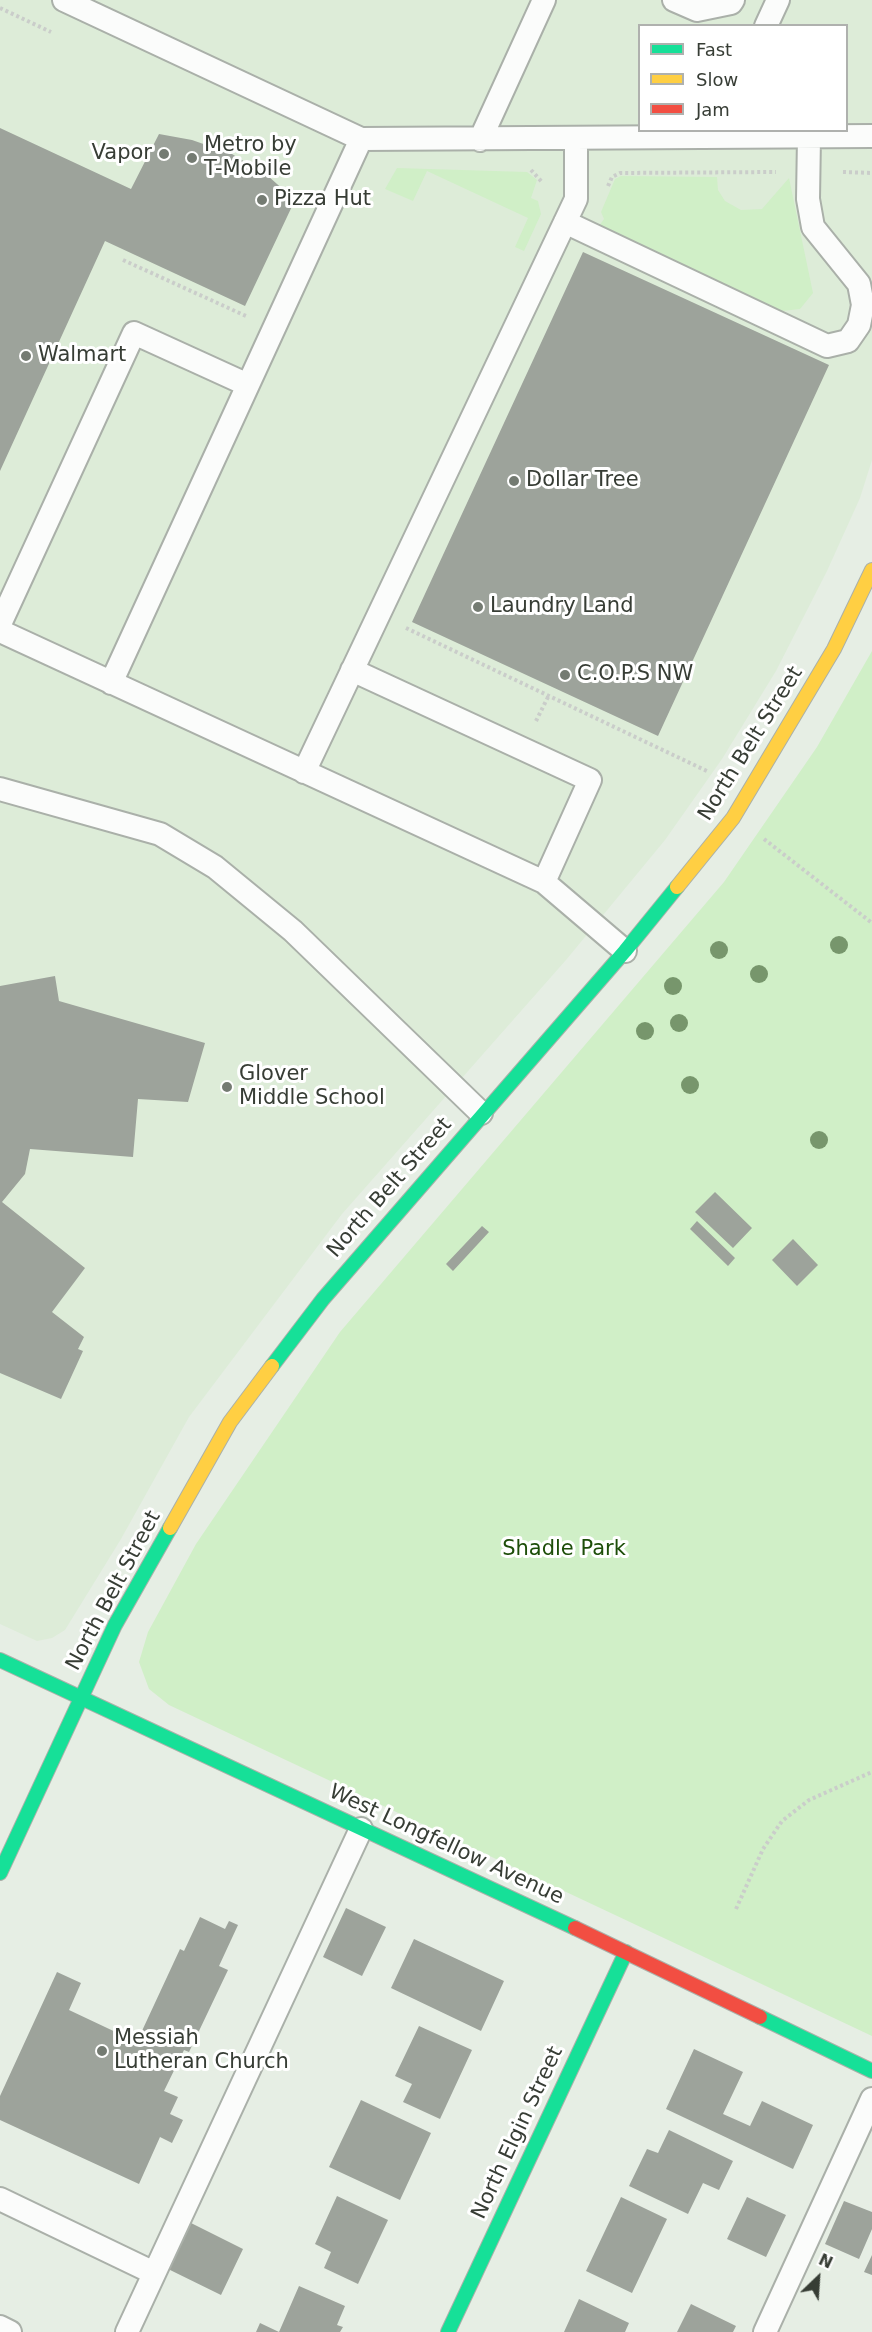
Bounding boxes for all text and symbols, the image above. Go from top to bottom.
legend [638,24,848,132]
text: Fast [696,39,732,60]
text: Slow [696,69,738,90]
text: Jam [696,99,730,120]
place label: Metro by T-Mobile [204,133,297,183]
place label: Vapor [92,141,152,167]
marker: Vapor [157,147,171,161]
marker: Metro by T-Mobile [185,151,199,165]
place label: Pizza Hut [274,187,371,213]
marker: Pizza Hut [255,193,269,207]
place label: Walmart [38,343,126,369]
marker: Walmart [19,349,33,363]
place label: Dollar Tree [526,468,639,494]
marker: Dollar Tree [507,474,521,488]
place label: Laundry Land [490,594,633,620]
marker: Laundry Land [471,600,485,614]
place label: C.O.P.S NW [577,662,693,688]
street label: North Belt Street [693,662,809,826]
marker: C.O.P.S NW [558,668,572,682]
place label: Glover Middle School [239,1062,385,1112]
marker: Glover Middle School [220,1080,234,1094]
street label: North Belt Street [322,1113,458,1263]
street label: North Belt Street [61,1507,167,1675]
park label: Shadle Park [502,1537,626,1563]
street label: West Longfellow Avenue [325,1780,567,1910]
place label: Messiah Lutheran Church [114,2026,289,2076]
street label: North Elgin Street [467,2043,569,2223]
marker: Messiah Lutheran Church [95,2044,109,2058]
north arrow [788,2248,848,2308]
text: N [816,2250,836,2273]

